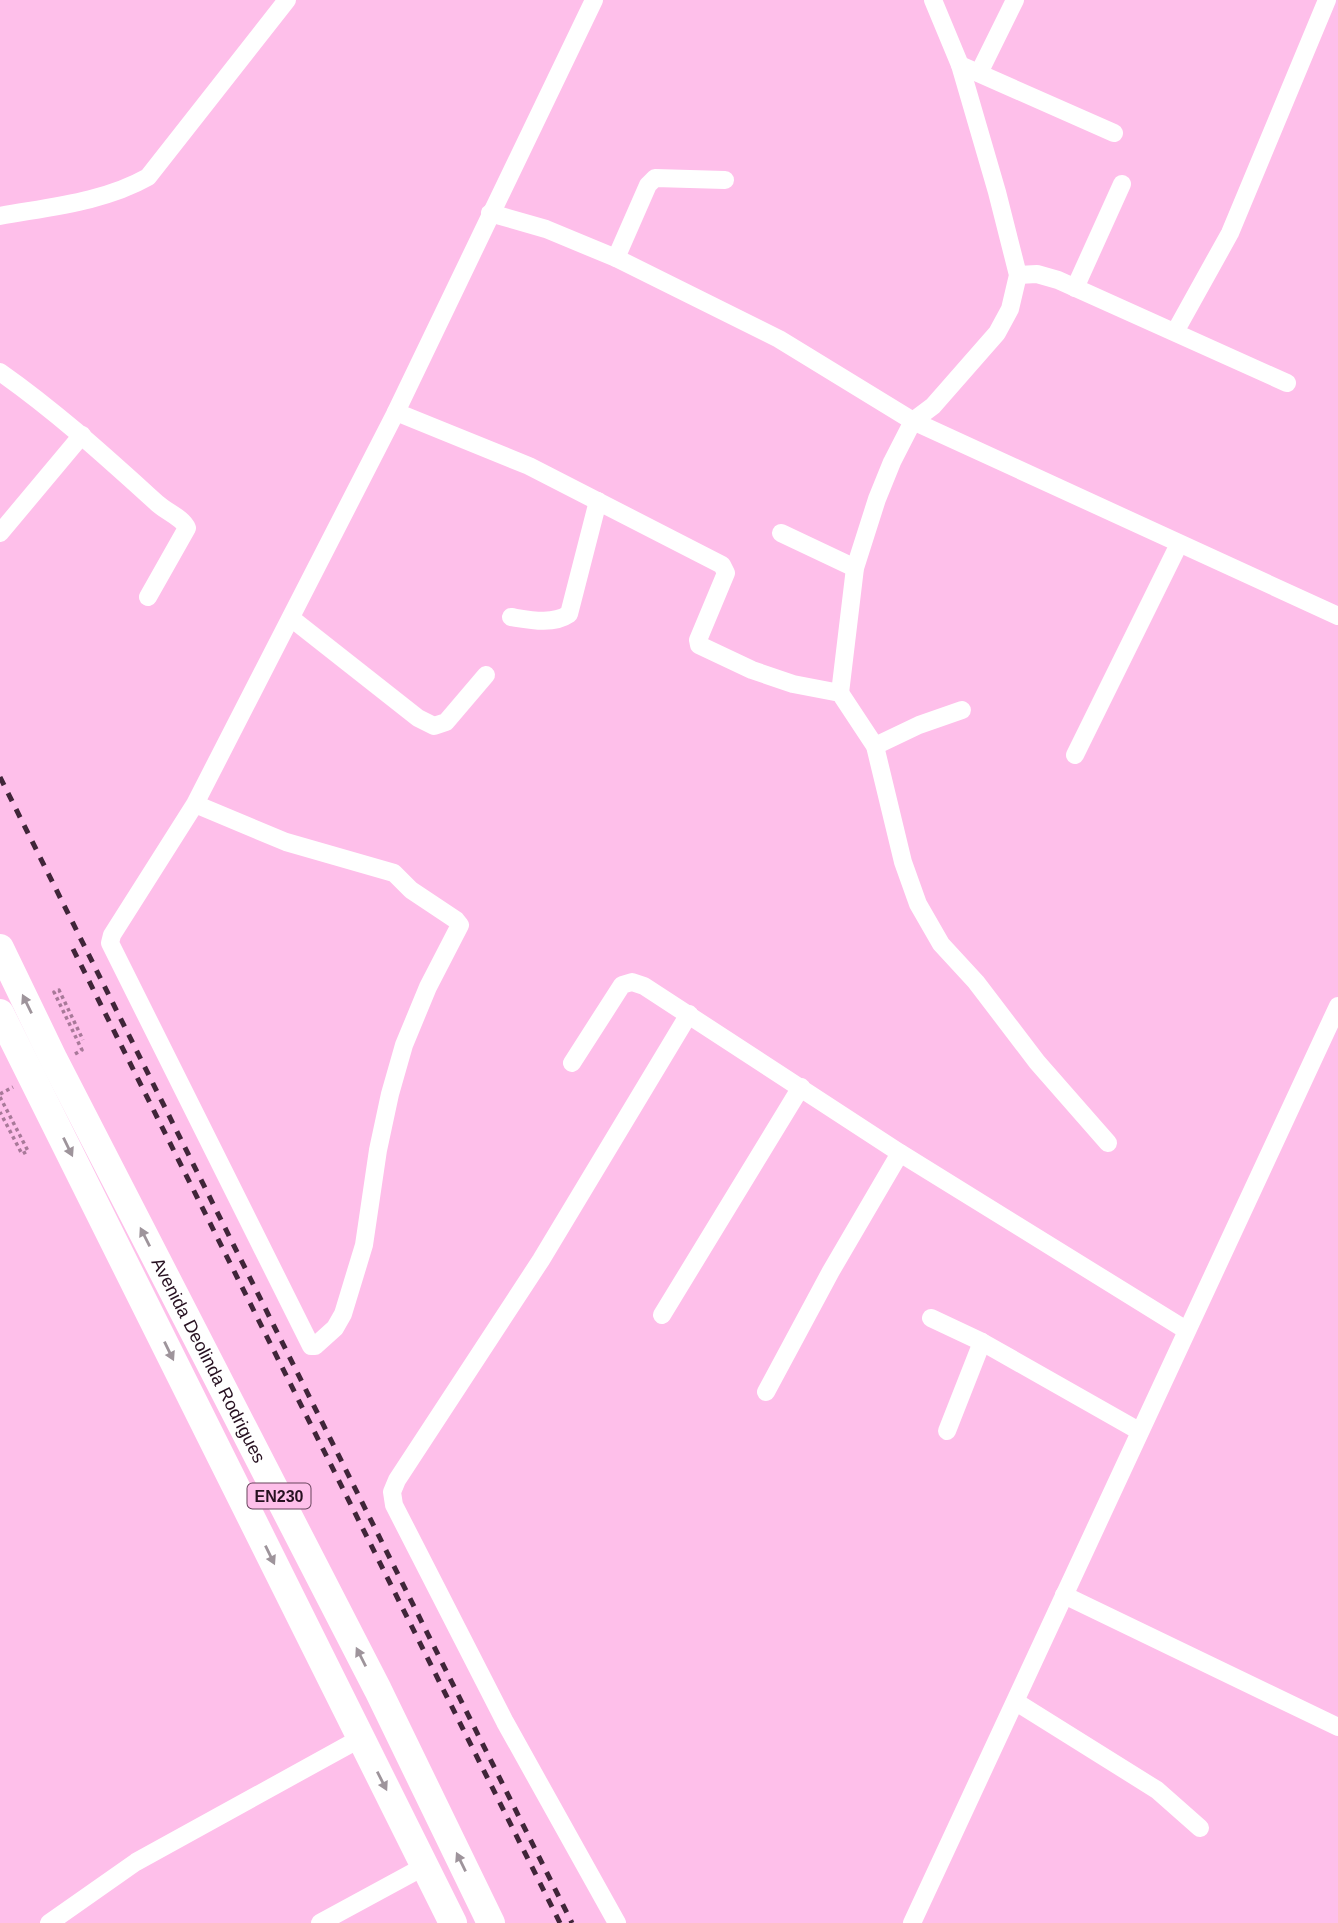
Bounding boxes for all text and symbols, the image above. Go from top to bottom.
one-way arrow [21,994,33,1014]
one-way arrow [63,1137,74,1157]
one-way arrow [140,1227,151,1247]
street label: Avenida Deolinda Rodrigues [147,1254,269,1466]
one-way arrow [164,1341,175,1361]
road number: EN230 [247,1484,310,1508]
one-way arrow [265,1545,276,1565]
one-way arrow [356,1647,367,1667]
one-way arrow [377,1771,388,1791]
one-way arrow [455,1851,466,1872]

